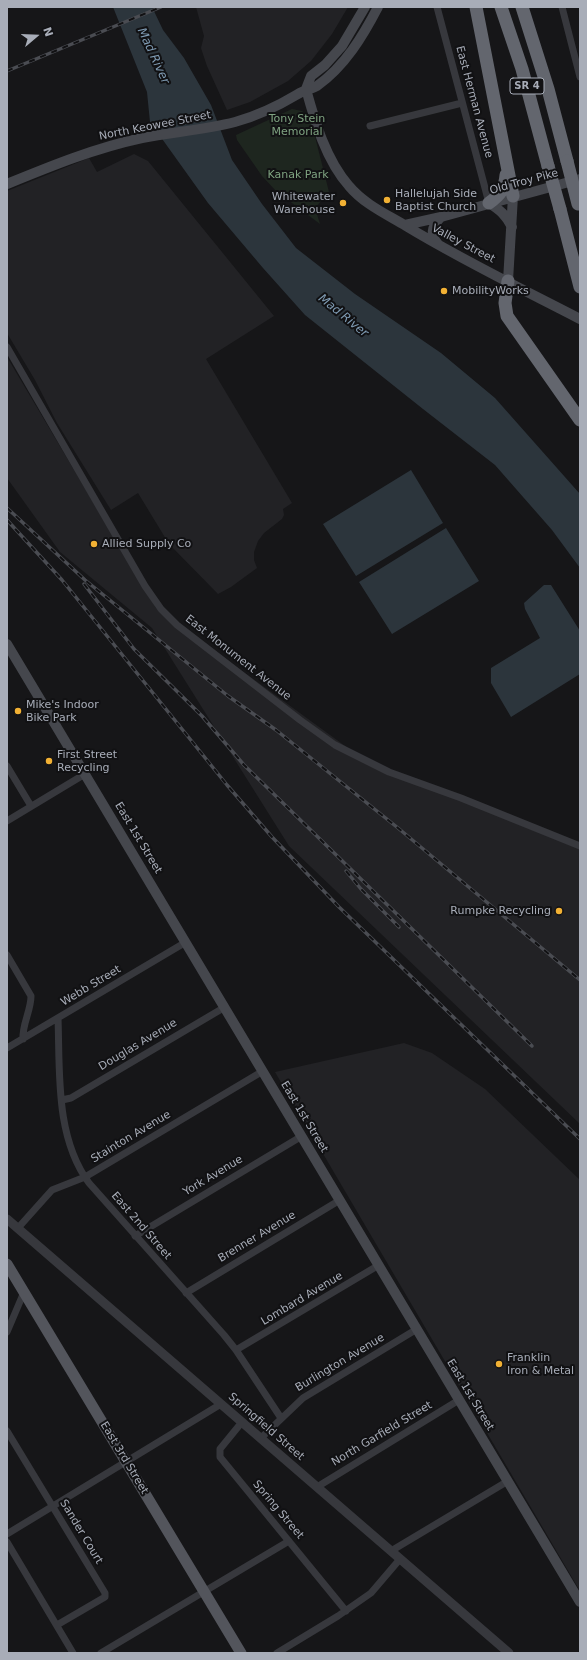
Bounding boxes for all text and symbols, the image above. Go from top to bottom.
north arrow [16,16,56,56]
text: N [40,25,55,38]
water label: Mad River [134,26,172,86]
street label: East Herman Avenue [453,45,495,159]
road number: SR 4 [510,78,544,94]
street label: North Keowee Street [98,109,212,143]
park label: Tony Stein Memorial [269,112,325,138]
street label: Old Troy Pike [488,167,560,197]
park label: Kanak Park [267,168,329,182]
place label: Hallelujah Side Baptist Church [395,187,477,213]
place label: Whitewater Warehouse [272,190,335,216]
marker: Hallelujah Side Baptist Church [382,195,392,205]
marker: Whitewater Warehouse [338,198,348,208]
street label: Valley Street [429,222,497,266]
place label: MobilityWorks [452,284,529,298]
marker: MobilityWorks [439,286,449,296]
water label: Mad River [315,291,371,341]
place label: Allied Supply Co [102,537,191,551]
marker: Allied Supply Co [89,539,99,549]
street label: East Monument Avenue [183,613,293,703]
place label: Mike's Indoor Bike Park [26,698,99,724]
marker: Mike's Indoor Bike Park [13,706,23,716]
place label: First Street Recycling [57,748,117,774]
marker: First Street Recycling [44,756,54,766]
street label: East 1st Street [111,800,165,876]
place label: Rumpke Recycling [450,904,551,918]
marker: Rumpke Recycling [554,906,564,916]
street label: Webb Street [59,963,123,1009]
street label: Douglas Avenue [96,1016,180,1074]
street label: East 1st Street [277,1079,331,1155]
street label: Stainton Avenue [89,1108,173,1166]
street label: York Avenue [181,1153,245,1199]
street label: East 2nd Street [108,1190,174,1262]
street label: Brenner Avenue [216,1209,298,1265]
street label: Lombard Avenue [259,1269,345,1329]
street label: Burlington Avenue [293,1331,387,1395]
place label: Franklin Iron & Metal [507,1351,574,1377]
street label: East 1st Street [443,1357,497,1433]
marker: Franklin Iron & Metal [494,1359,504,1369]
street label: Springfield Street [225,1390,307,1464]
street label: North Garfield Street [329,1399,435,1469]
street label: East 3rd Street [97,1419,151,1497]
street label: Spring Street [250,1478,306,1542]
street label: Sander Court [57,1497,105,1567]

